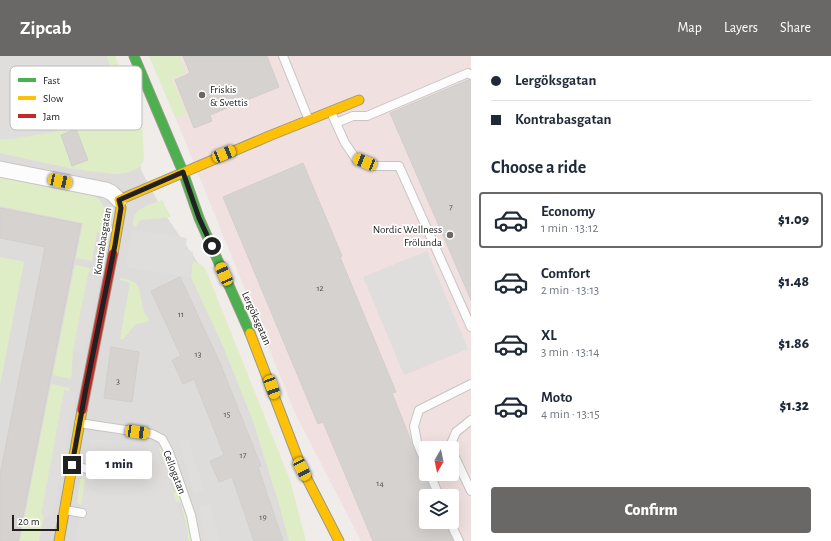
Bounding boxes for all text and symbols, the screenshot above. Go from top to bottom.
text: Zipcab [20,19,71,38]
text: Map [677,21,702,35]
text: Layers [724,21,758,35]
text: Share [780,21,811,35]
legend [10,66,142,130]
text: Lergöksgatan [515,73,596,88]
text: Fast [43,75,61,86]
place label: Friskis & Svettis [210,84,248,108]
marker: Friskis & Svettis [197,90,207,100]
text: Slow [43,93,64,104]
text: Jam [43,111,60,122]
text: Kontrabasgatan [515,112,612,127]
car [211,144,237,164]
car [352,152,378,172]
text: Choose a ride [491,159,586,177]
car [47,173,73,189]
icon: car [493,202,529,238]
house number: 7 [449,203,453,212]
text: Economy [541,204,595,219]
street label: Kontrabasgatan [92,207,113,276]
text: $1.09 [778,212,809,227]
text: 1 min · 13:12 [541,222,598,235]
place label: Nordic Wellness Frölunda [373,224,442,248]
marker: Nordic Wellness Frölunda [445,230,455,240]
route start [203,237,221,255]
car [214,261,234,287]
icon: car [493,264,529,300]
text: Comfort [541,266,590,281]
text: $1.48 [778,274,809,289]
house number: 12 [316,284,324,293]
text: 2 min · 13:13 [541,284,599,297]
street label: Lergöksgatan [240,290,273,347]
house number: 11 [178,310,184,319]
icon: car [493,326,529,362]
text: XL [541,328,557,343]
text: $1.86 [778,336,809,351]
text: 3 min · 13:14 [541,346,600,359]
house number: 13 [195,350,202,359]
car [262,374,282,400]
house number: 3 [116,377,120,386]
icon: car [493,388,529,424]
text: Moto [541,390,573,405]
text: $1.32 [779,398,809,413]
text: 4 min · 13:15 [541,408,600,421]
house number: 15 [224,410,231,419]
car [124,424,150,440]
north arrow [419,441,459,481]
map controls [419,441,459,529]
street label: Cellogatan [161,449,188,496]
callout: 1 min [86,451,152,479]
house number: 17 [240,451,247,460]
route end [63,456,81,474]
car [291,456,313,482]
text: 1 min [105,458,133,471]
house number: 14 [376,479,384,488]
button: Confirm [491,487,811,533]
button: layers [419,489,459,529]
scale bar [12,513,59,532]
house number: 19 [259,513,267,522]
text: 20 m [18,516,39,527]

